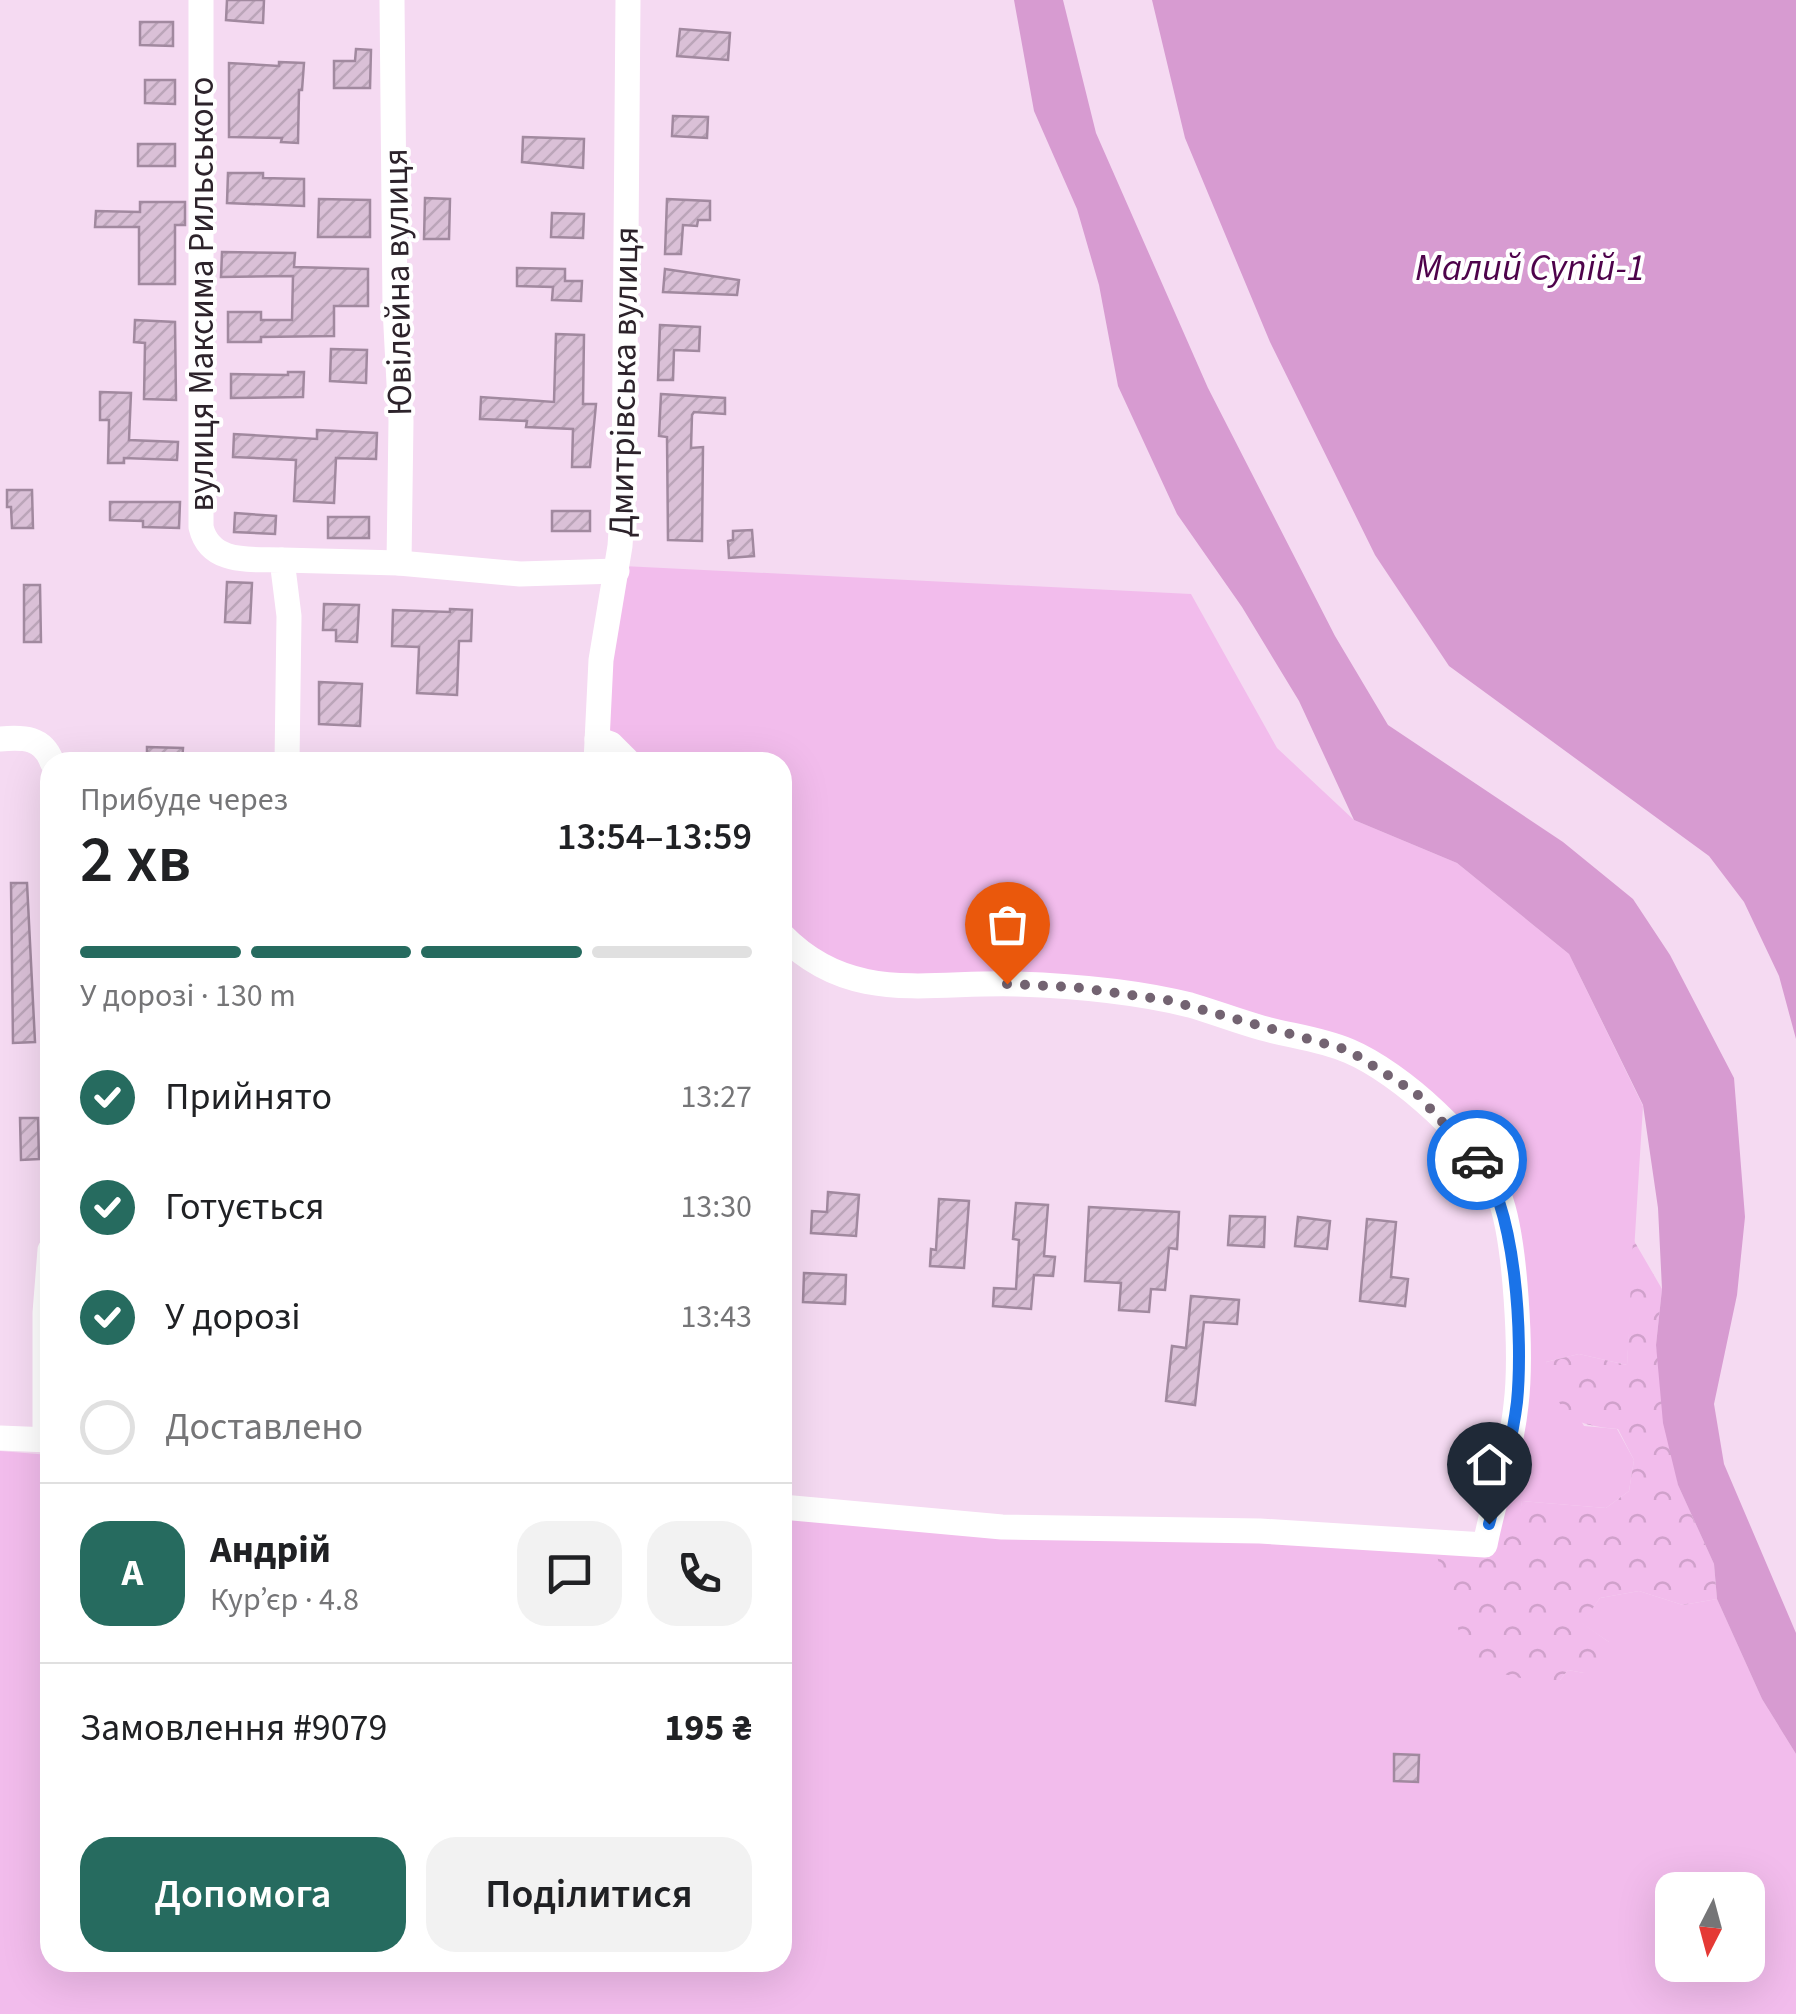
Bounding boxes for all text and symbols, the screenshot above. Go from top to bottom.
street label: вулиця Максима Рильського [177,76,227,512]
street label: Ювілейна вулиця [371,148,425,416]
street label: Дмитрівська вулиця [596,226,652,538]
water label: Малий Супій-1 [1415,241,1645,295]
text: Прибуде через [80,777,288,823]
text: 13:54–13:59 [557,810,752,864]
text: 2 хв [80,814,191,907]
pin [965,882,1050,985]
icon: bag [980,897,1035,952]
text: У дорозі · 130 m [80,973,296,1019]
icon: check [80,1070,135,1125]
text: Прийнято [165,1070,332,1124]
text: 13:27 [680,1074,752,1120]
courier [1427,1110,1527,1210]
icon: car [1450,1133,1505,1188]
icon: check [80,1180,135,1235]
text: Готується [165,1180,325,1234]
text: 13:30 [680,1184,752,1230]
icon: check [80,1290,135,1345]
text: У дорозі [165,1290,301,1344]
text: 13:43 [680,1294,752,1340]
text: Доставлено [165,1400,363,1454]
pin [1447,1422,1532,1525]
icon: home [1462,1437,1517,1492]
button: chat [517,1521,622,1626]
button: phone [647,1521,752,1626]
text: Андрій [210,1523,331,1577]
text: А [122,1546,143,1600]
text: Кур’єр · 4.8 [210,1577,359,1623]
text: Замовлення #9079 [80,1701,387,1755]
text: 195 ₴ [664,1701,752,1755]
button: Допомога [80,1837,406,1952]
button: Поділитися [426,1837,752,1952]
north arrow [1655,1872,1765,1982]
map controls [1655,1872,1765,1982]

